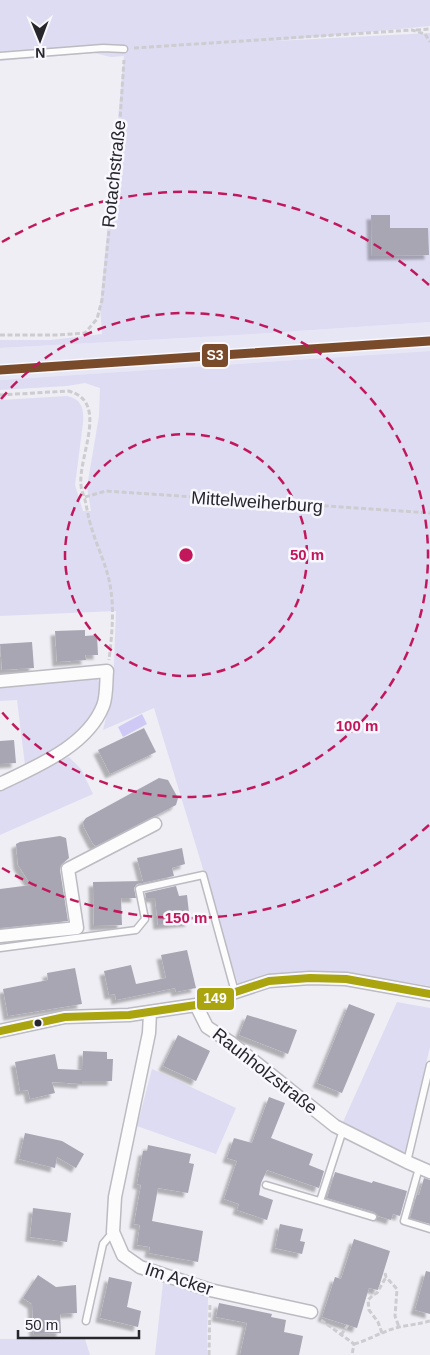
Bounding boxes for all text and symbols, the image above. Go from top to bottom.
north arrow [15,15,65,65]
text: N [35,45,45,61]
street label: Rotachstraße [98,119,130,229]
line badge: S3 [201,343,229,368]
text: S3 [206,347,224,363]
street label: Mittelweiherburg [190,487,324,517]
centre of rings [177,546,195,564]
text: 50 m [290,546,324,563]
text: 100 m [336,717,378,734]
text: 150 m [165,909,207,926]
line badge: 149 [196,987,235,1011]
text: 149 [203,990,227,1006]
unlabelled marker [33,1018,43,1028]
street label: Rauhholzstraße [209,1024,321,1118]
street label: Im Acker [143,1259,215,1299]
scale bar [18,1308,139,1340]
text: 50 m [25,1316,58,1333]

